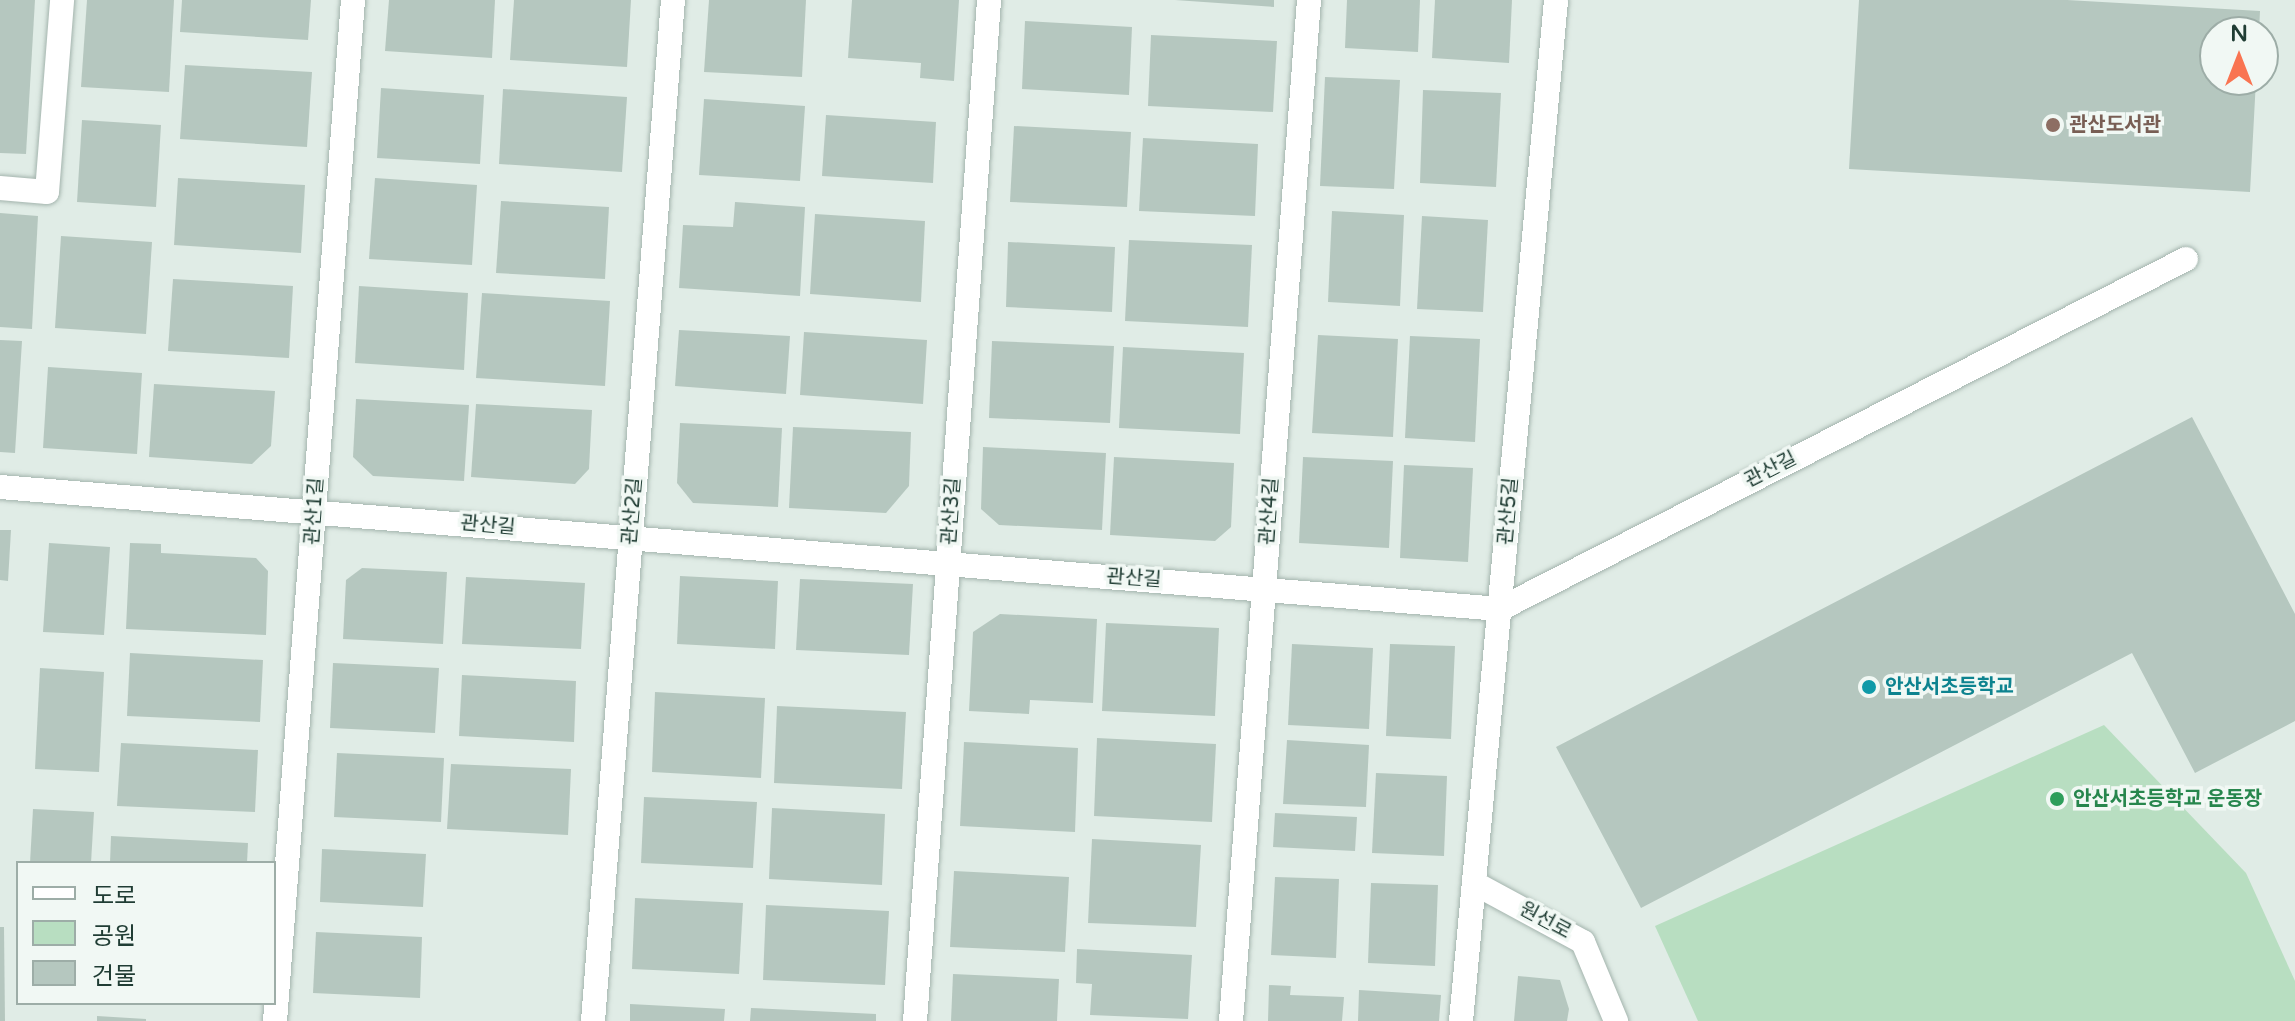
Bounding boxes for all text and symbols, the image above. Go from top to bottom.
north arrow [2199,16,2279,96]
text: N [2230,21,2248,47]
place label: 관산도서관 [2069,113,2161,137]
marker: 관산도서관 [2044,116,2062,134]
street label: 관산길 [1741,447,1801,493]
street label: 관산1길 [301,476,329,546]
street label: 관산2길 [618,476,648,546]
street label: 관산3길 [938,476,966,546]
street label: 관산4길 [1256,476,1284,546]
street label: 관산5길 [1494,476,1524,546]
street label: 관산길 [459,512,517,540]
street label: 관산길 [1106,565,1162,593]
place label: 안산서초등학교 [1885,675,2014,699]
marker: 안산서초등학교 [1860,678,1878,696]
place label: 안산서초등학교 운동장 [2073,787,2262,811]
marker: 안산서초등학교 운동장 [2048,790,2066,808]
legend [16,861,276,1005]
text: 도로 [92,882,136,911]
street label: 원선로 [1515,897,1575,945]
text: 공원 [92,922,136,951]
text: 건물 [92,962,136,991]

